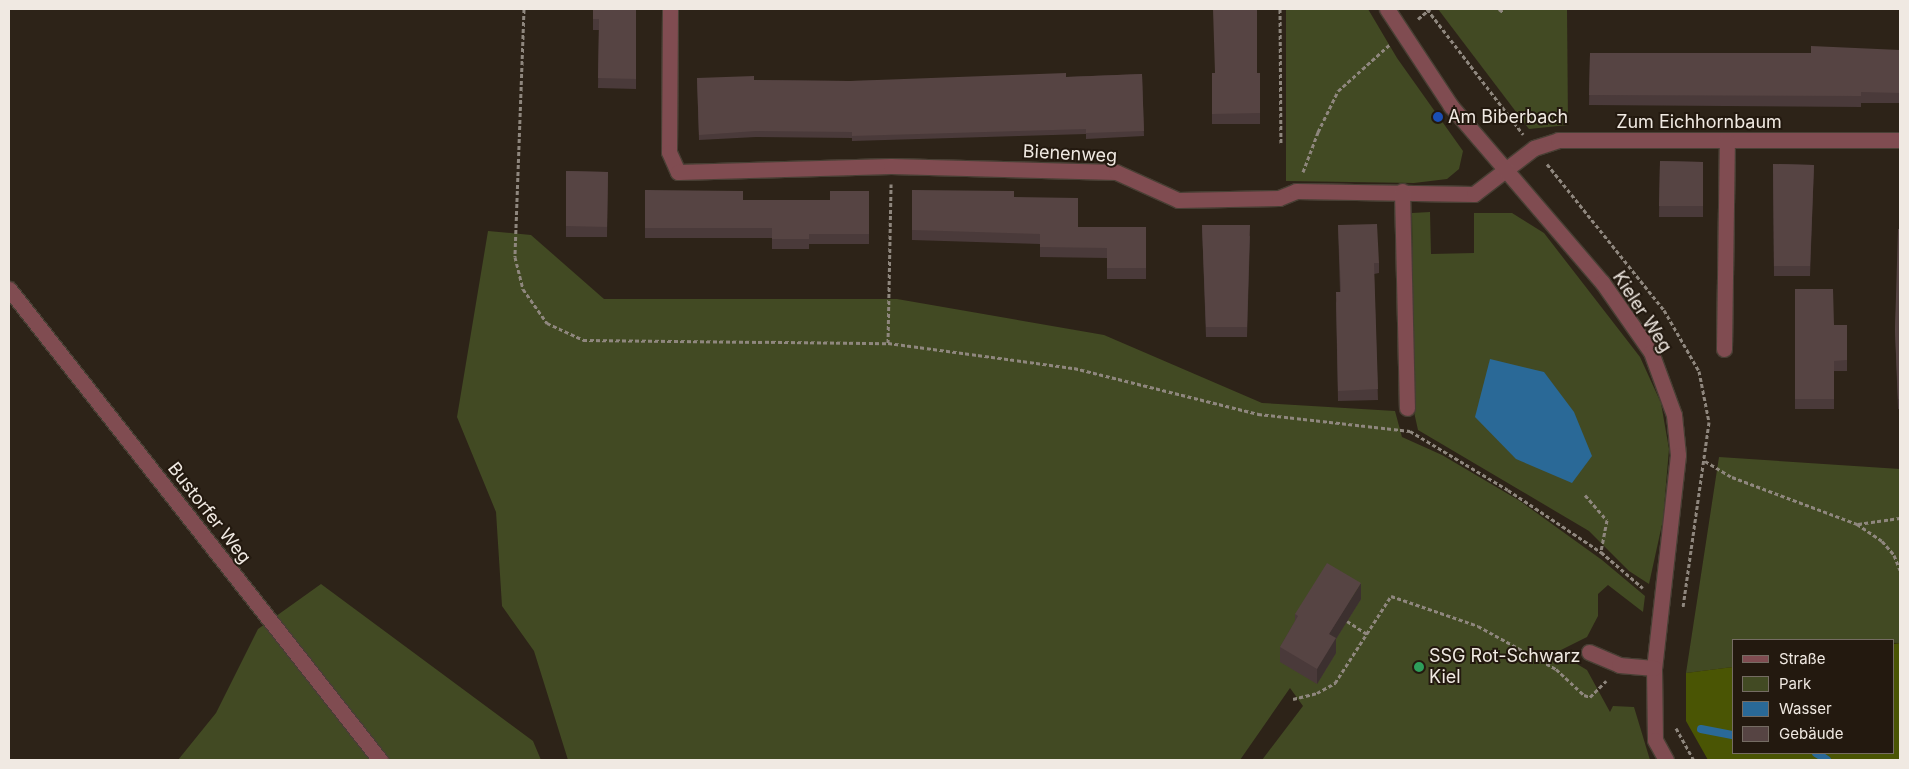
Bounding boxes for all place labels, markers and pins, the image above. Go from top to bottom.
place label: Am Biberbach [1448,106,1568,128]
marker: Am Biberbach [1432,111,1444,123]
place label: SSG Rot-Schwarz Kiel [1429,646,1581,689]
marker: SSG Rot-Schwarz Kiel [1413,661,1425,673]

